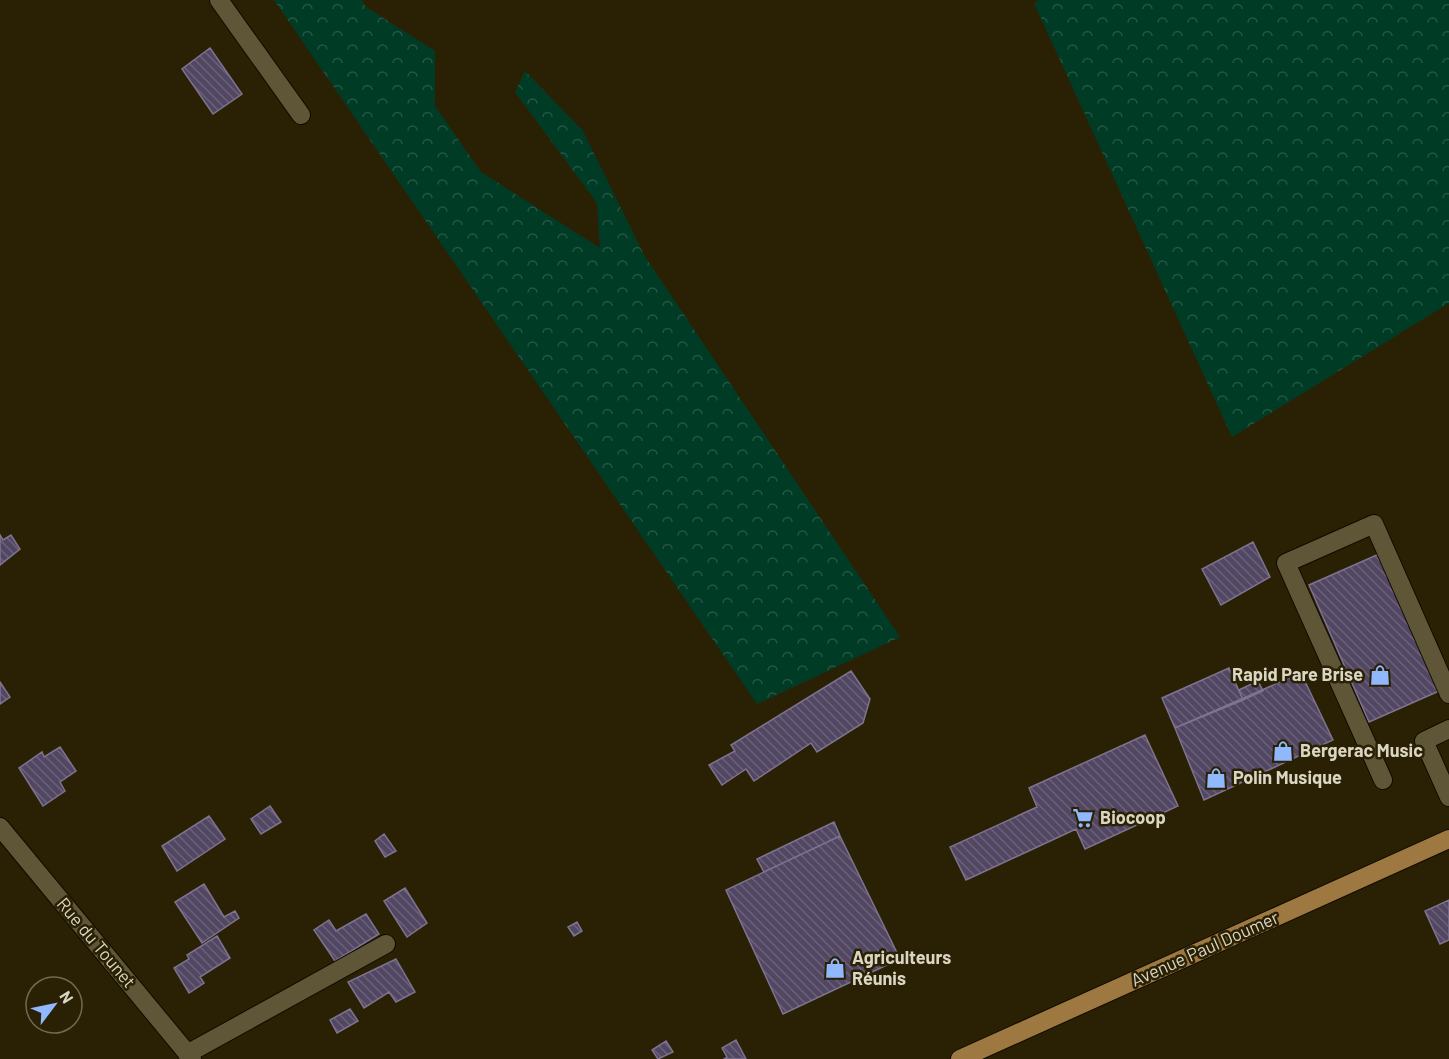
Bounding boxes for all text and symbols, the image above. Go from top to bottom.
place label: Rapid Pare Brise [1232,663,1363,685]
shop icon: Rapid Pare Brise [1368,663,1392,687]
shop icon: Bergerac Music [1271,739,1295,763]
place label: Bergerac Music [1300,739,1423,761]
shop icon: Polin Musique [1204,766,1228,790]
place label: Polin Musique [1233,766,1342,788]
supermarket icon: Biocoop [1071,806,1095,830]
place label: Biocoop [1100,806,1166,828]
street label: Rue du Tounet [53,893,141,992]
street label: Avenue Paul Doumer [1127,905,1282,991]
place label: Agriculteurs Réunis [852,946,951,989]
shop icon: Agriculteurs Réunis [823,956,847,980]
north arrow [24,975,84,1035]
text: N [56,987,78,1006]

